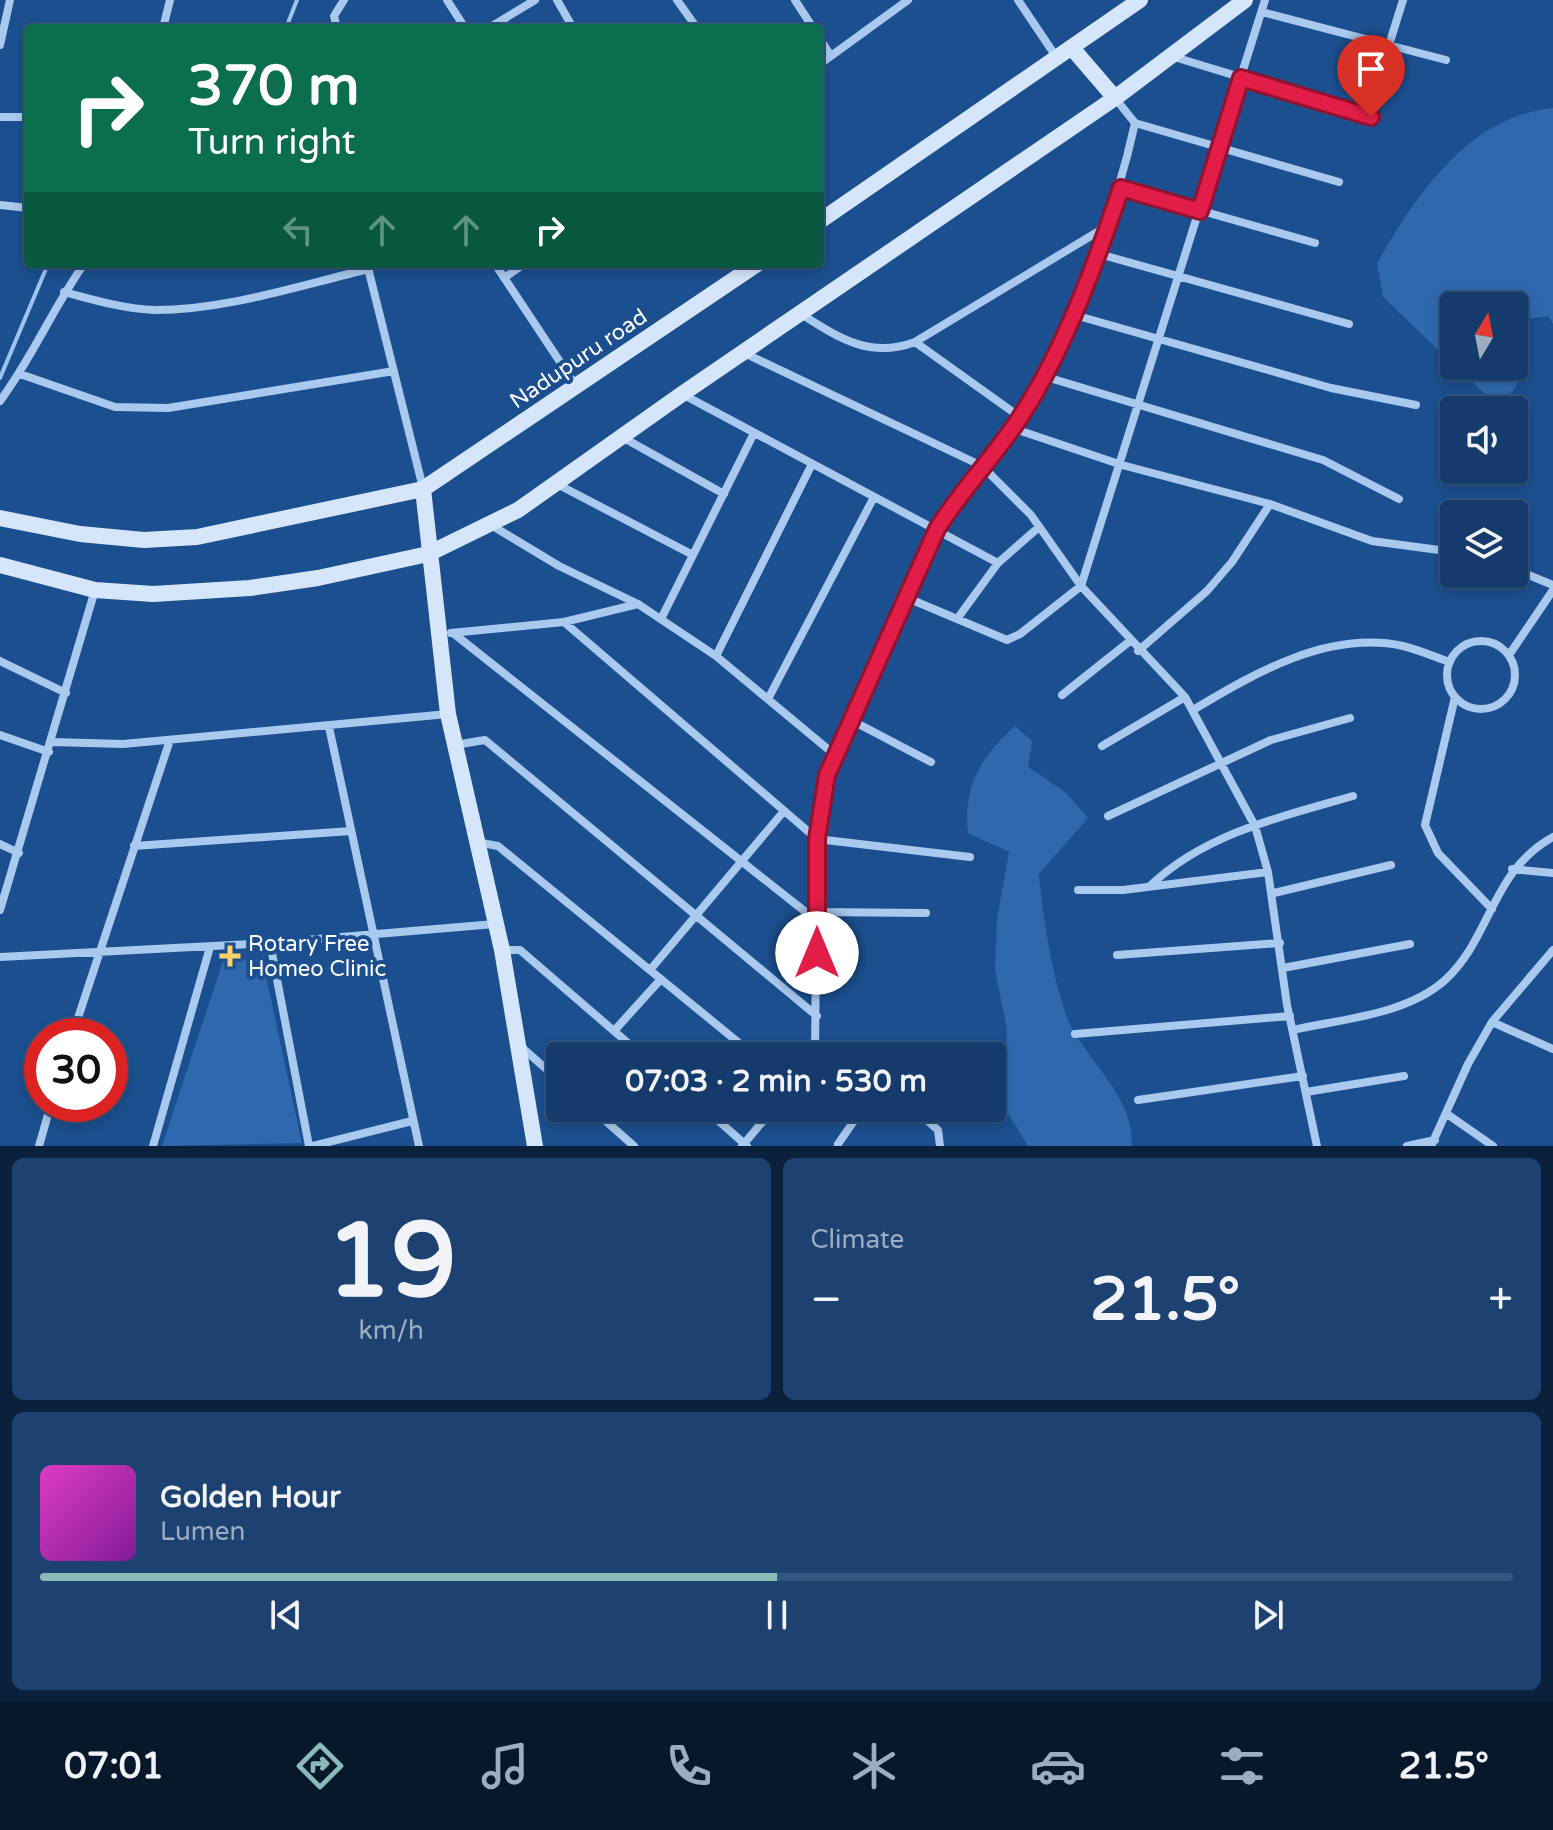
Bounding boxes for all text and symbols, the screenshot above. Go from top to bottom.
pin [1337,35,1405,117]
icon: arrive [1349,47,1393,91]
text: 370 m [188,53,359,120]
icon: right [56,56,160,160]
text: Turn right [188,121,355,164]
icon: left [276,208,320,252]
icon: ahead [360,208,404,252]
icon: ahead [444,208,488,252]
icon: right [528,208,572,252]
north arrow [1440,292,1528,380]
map controls [1440,292,1528,588]
street label: Nadupuru road [505,303,652,414]
button: sound [1440,396,1528,484]
button: layers [1440,500,1528,588]
position arrow [775,911,859,995]
place label: Rotary Free Homeo Clinic [248,931,386,982]
marker: Rotary Free Homeo Clinic [219,945,241,967]
speed limit sign: 30 [24,1018,128,1122]
text: 07:03 · 2 min · 530 m [625,1063,927,1100]
text: 19 [326,1200,457,1325]
text: Climate [811,1224,904,1255]
text: 21.5° [1090,1264,1240,1336]
text: − [811,1274,842,1327]
text: + [1488,1274,1513,1327]
text: km/h [359,1315,424,1346]
text: Golden Hour [160,1479,341,1516]
text: Lumen [160,1516,245,1547]
icon: previous [264,1593,308,1637]
icon: pause [755,1593,799,1637]
icon: next [1246,1593,1290,1637]
icon: directions [292,1738,348,1794]
icon: music [477,1738,533,1794]
icon: phone [661,1738,717,1794]
icon: climate [846,1738,902,1794]
icon: car [1030,1738,1086,1794]
icon: filters [1214,1738,1270,1794]
text: 07:01 [64,1745,164,1788]
text: 21.5° [1399,1745,1489,1788]

